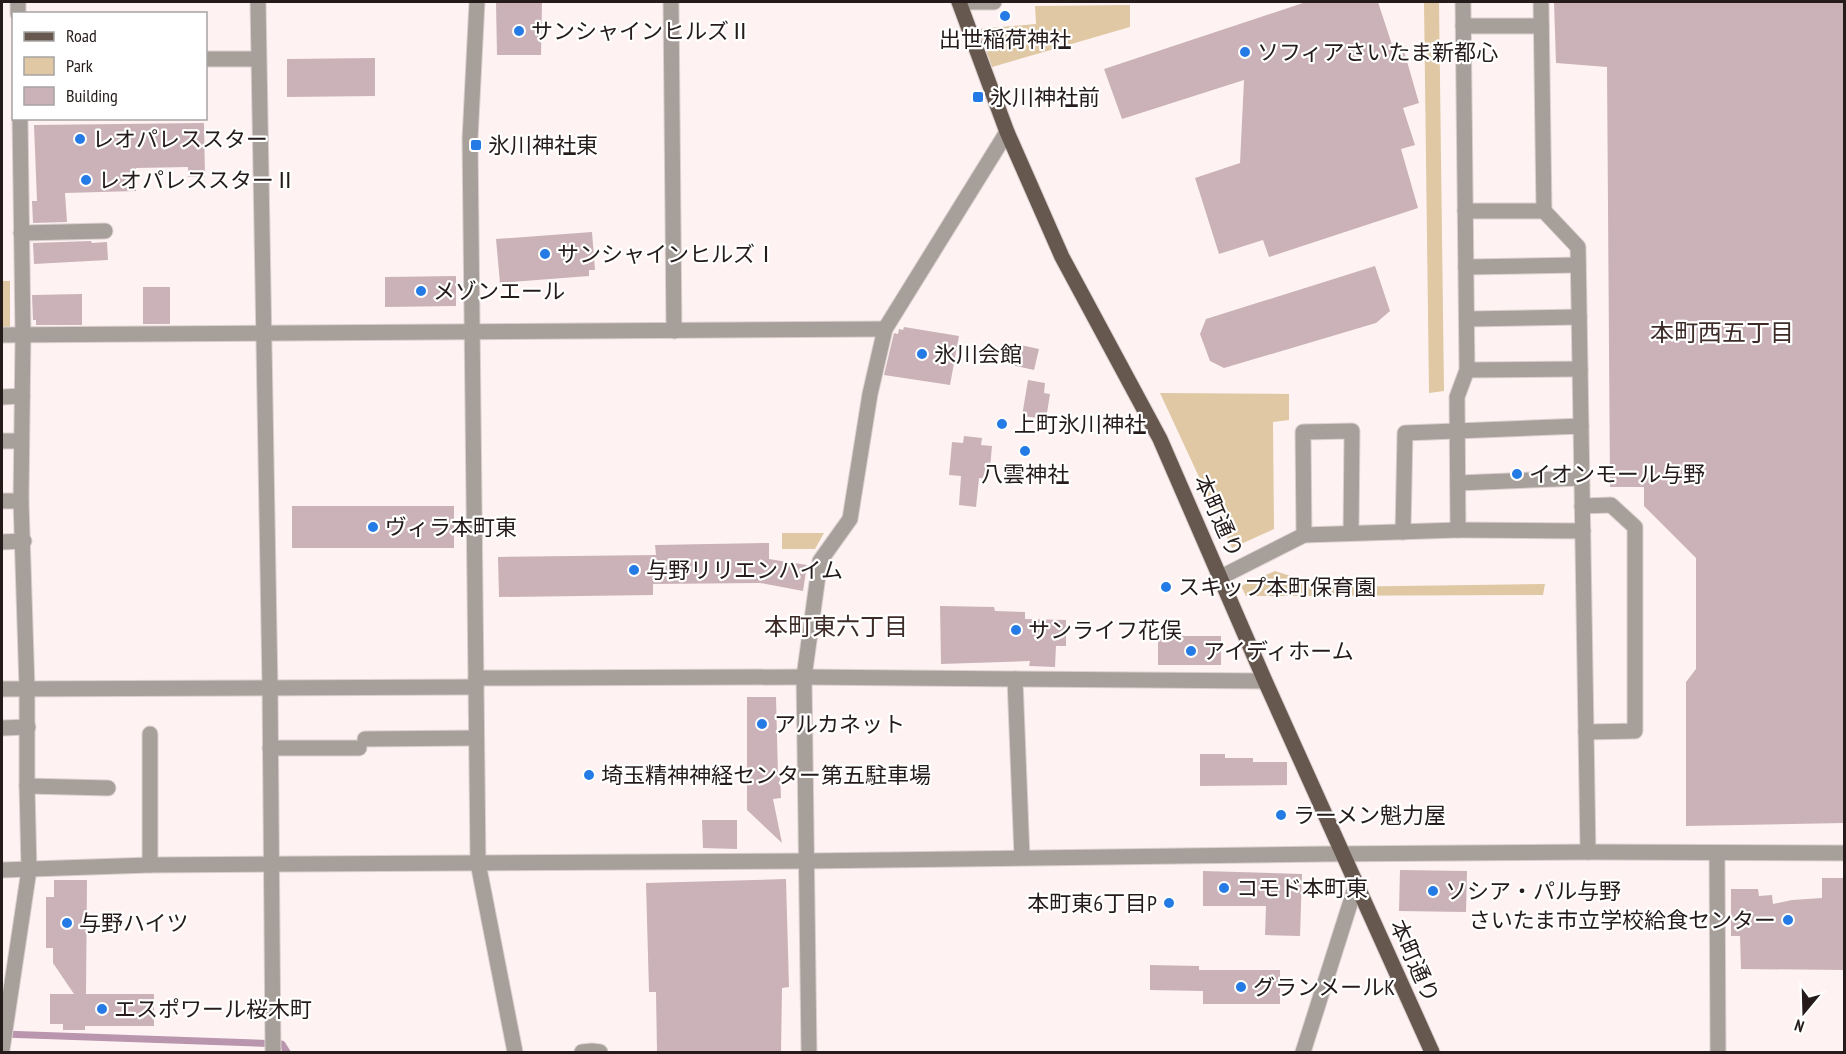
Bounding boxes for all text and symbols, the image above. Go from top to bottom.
marker: 出世稲荷神社 [998,9,1012,23]
legend [12,12,207,120]
place label: サンシャインヒルズⅡ [531,17,751,45]
text: Road [66,24,97,47]
marker: サンシャインヒルズⅡ [512,24,526,38]
place label: 出世稲荷神社 [939,25,1071,53]
place label: ソフィアさいたま新都心 [1257,38,1498,66]
marker: ソフィアさいたま新都心 [1238,45,1252,59]
text: Park [66,54,93,77]
place label: 氷川神社前 [990,83,1100,111]
text: Building [66,84,118,107]
marker: 氷川神社前 [971,90,985,104]
place label: レオパレススター [92,125,268,153]
place label: 氷川神社東 [488,131,598,159]
marker: レオパレススター [73,132,87,146]
marker: 氷川神社東 [469,138,483,152]
place label: レオパレススターⅡ [98,166,296,194]
marker: レオパレススターⅡ [79,173,93,187]
place label: サンシャインヒルズⅠ [557,240,777,268]
marker: サンシャインヒルズⅠ [538,247,552,261]
place label: メゾンエール [433,277,565,305]
marker: メゾンエール [414,284,428,298]
district label: 本町西五丁目 [1650,317,1794,348]
place label: 氷川会館 [934,340,1022,368]
marker: 氷川会館 [915,347,929,361]
place label: 上町氷川神社 [1014,410,1146,438]
marker: 上町氷川神社 [995,417,1009,431]
marker: 八雲神社 [1018,444,1032,458]
place label: 八雲神社 [981,460,1069,488]
place label: イオンモール与野 [1529,460,1705,488]
marker: イオンモール与野 [1510,467,1524,481]
street label: 本町通り [1188,470,1250,562]
place label: ヴィラ本町東 [385,513,517,541]
marker: ヴィラ本町東 [366,520,380,534]
place label: 与野リリエンハイム [646,556,843,584]
marker: 与野リリエンハイム [627,563,641,577]
place label: スキップ本町保育園 [1178,573,1376,601]
marker: スキップ本町保育園 [1159,580,1173,594]
district label: 本町東六丁目 [764,611,908,642]
place label: サンライフ花俣 [1028,616,1182,644]
marker: サンライフ花俣 [1009,623,1023,637]
place label: アイディホーム [1203,637,1354,665]
marker: アイディホーム [1184,644,1198,658]
place label: アルカネット [774,710,905,738]
marker: アルカネット [755,717,769,731]
place label: 埼玉精神神経センター第五駐車場 [601,761,931,789]
marker: 埼玉精神神経センター第五駐車場 [582,768,596,782]
place label: ラーメン魁力屋 [1293,801,1446,829]
marker: ラーメン魁力屋 [1274,808,1288,822]
place label: コモド本町東 [1236,874,1368,902]
place label: ソシア・パル与野 [1445,877,1621,905]
marker: コモド本町東 [1217,881,1231,895]
marker: ソシア・パル与野 [1426,884,1440,898]
place label: 本町東6丁目P [1027,889,1157,917]
marker: 本町東6丁目P [1162,896,1176,910]
place label: さいたま市立学校給食センター [1469,906,1776,934]
place label: 与野ハイツ [79,909,189,937]
marker: さいたま市立学校給食センター [1781,913,1795,927]
street label: 本町通り [1384,915,1446,1007]
marker: 与野ハイツ [60,916,74,930]
place label: グランメールK [1253,973,1395,1001]
marker: グランメールK [1234,980,1248,994]
north arrow [1774,982,1834,1042]
place label: エスポワール桜木町 [114,995,312,1023]
marker: エスポワール桜木町 [95,1002,109,1016]
text: N [1792,1015,1806,1037]

